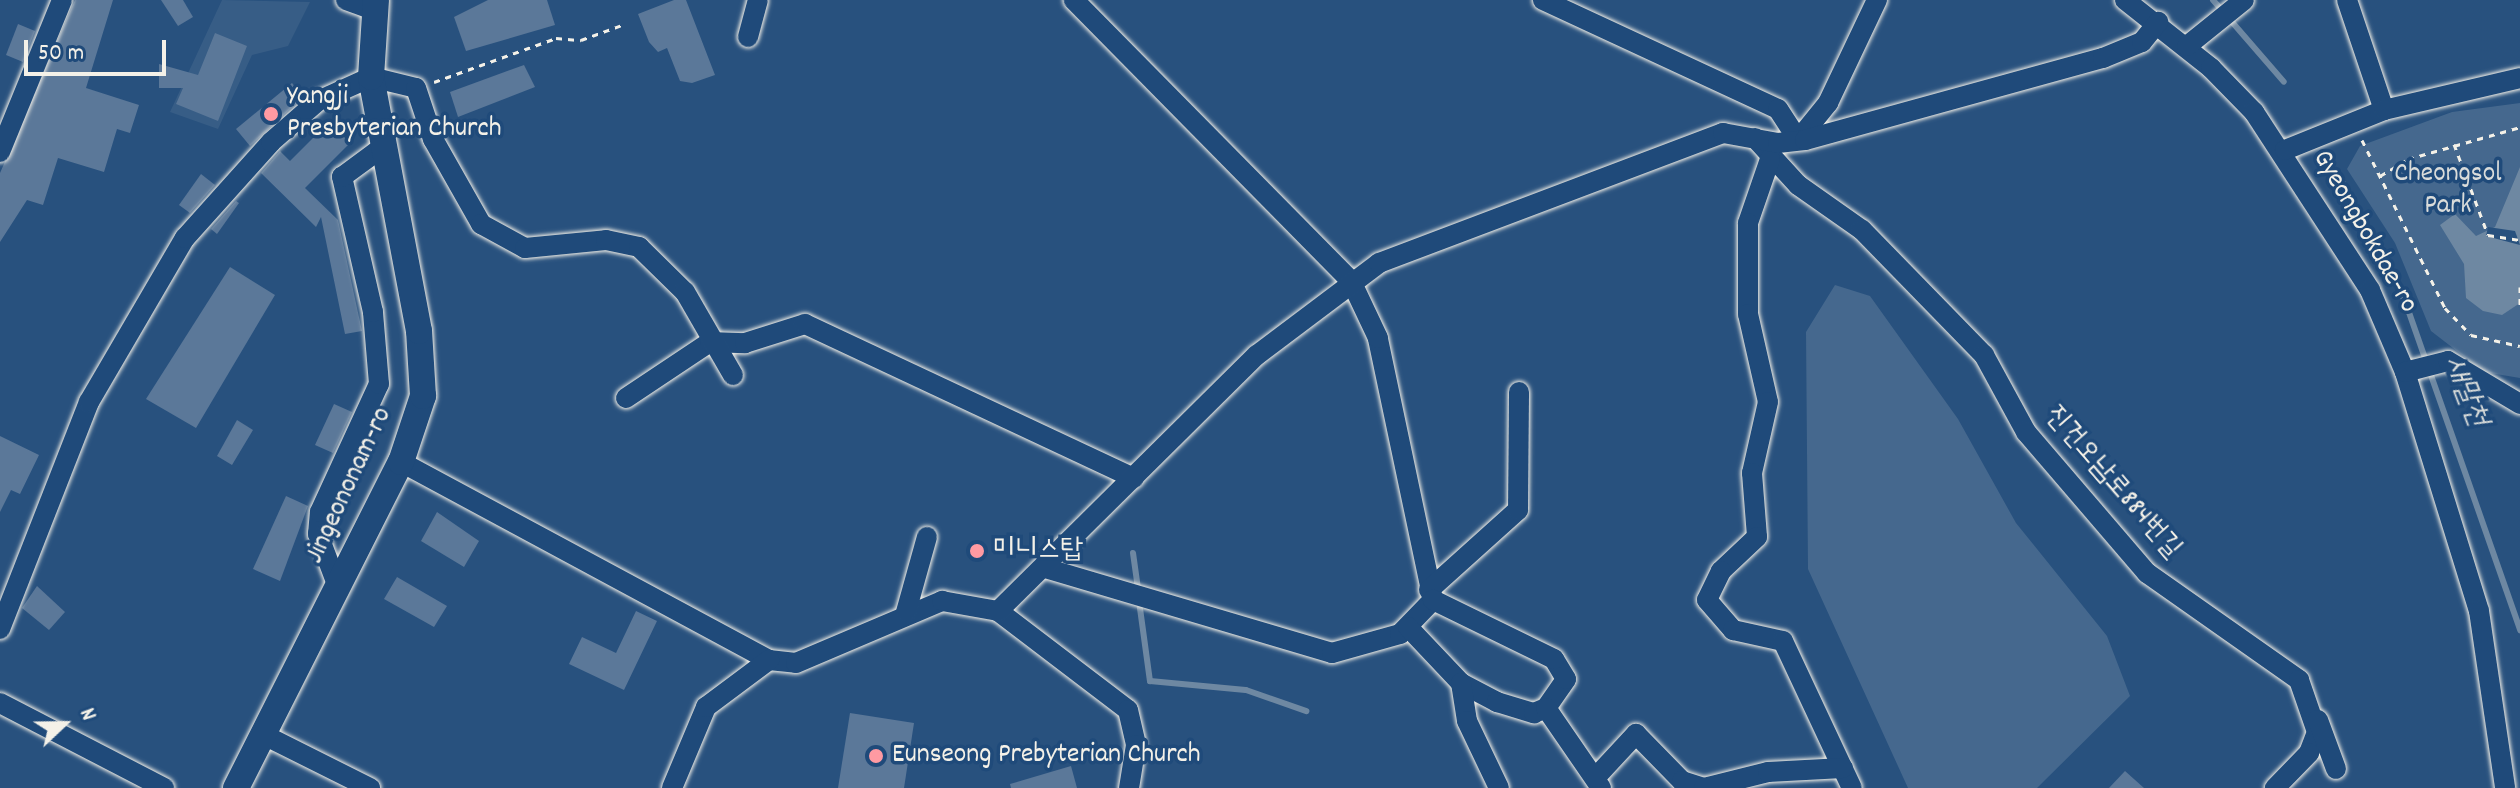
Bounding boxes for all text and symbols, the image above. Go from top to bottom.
scale bar [28,24,170,74]
text: 50 m [38,37,84,71]
place label: Yangji Presbyterian Church [287,81,502,147]
marker: Yangji Presbyterian Church [262,105,280,123]
street label: Gyeongbokdae-ro [2304,145,2424,319]
park label: Cheongsol Park [2394,158,2502,224]
water label: 새말천 [2434,352,2494,432]
street label: 진건오남로884번길 [2036,400,2188,566]
street label: Jingeononam-ro [299,403,401,569]
place label: 미니스탑 [993,534,1083,568]
marker: 미니스탑 [968,542,986,560]
north arrow [24,684,104,764]
text: N [70,704,103,726]
place label: Eunseong Prebyterian Church [892,739,1201,773]
marker: Eunseong Prebyterian Church [867,747,885,765]

